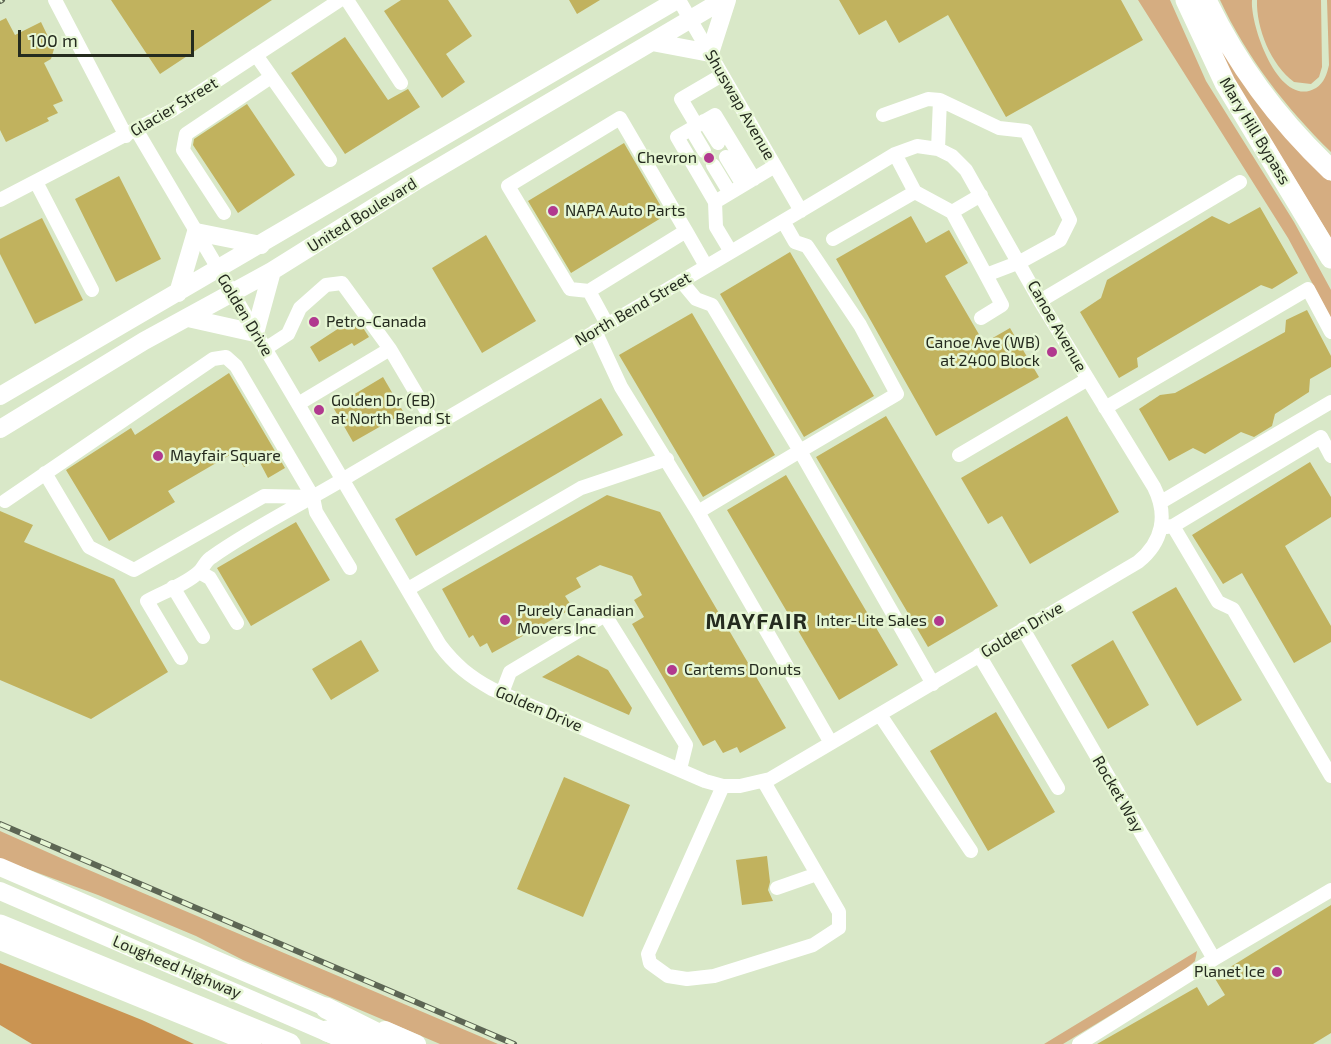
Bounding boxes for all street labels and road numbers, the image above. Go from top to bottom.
street label: Shuswap Avenue [701,47,779,163]
street label: Glacier Street [127,73,221,141]
street label: Mary Hill Bypass [1215,74,1295,188]
street label: United Boulevard [304,174,420,256]
street label: North Bend Street [572,268,694,350]
street label: Golden Drive [213,270,277,360]
street label: Canoe Avenue [1023,277,1091,375]
street label: Golden Drive [977,598,1067,662]
street label: Golden Drive [493,682,585,736]
street label: Rocket Way [1088,752,1148,836]
street label: Lougheed Highway [110,931,244,1003]

